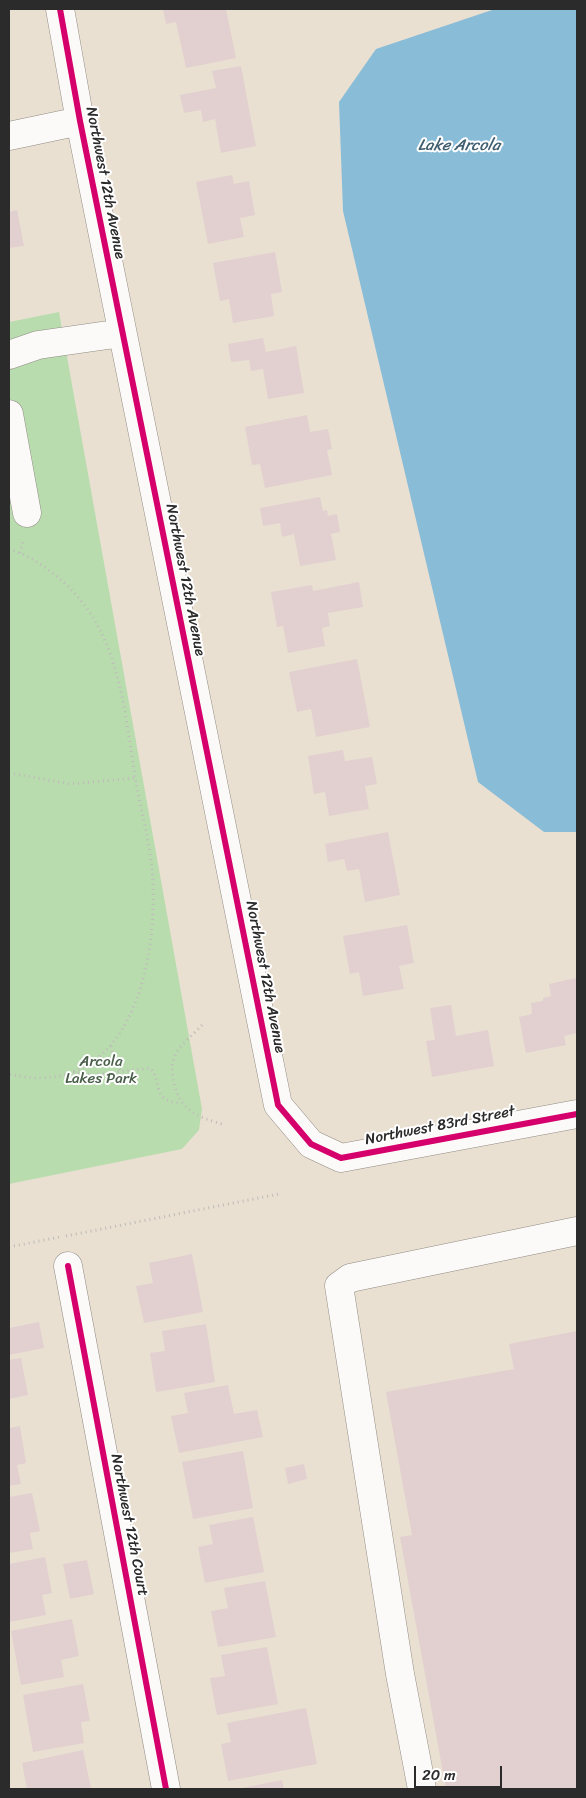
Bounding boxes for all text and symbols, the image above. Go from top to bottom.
street label: Northwest 12th Avenue [81,105,129,261]
water label: Lake Arcola [418,136,500,156]
street label: Northwest 12th Avenue [161,502,209,658]
street label: Northwest 12th Avenue [241,899,289,1055]
park label: Arcola Lakes Park [65,1053,137,1088]
street label: Northwest 83rd Street [364,1103,516,1149]
street label: Northwest 12th Court [106,1452,152,1598]
scale bar [416,1756,504,1788]
text: 20 m [422,1762,456,1788]

